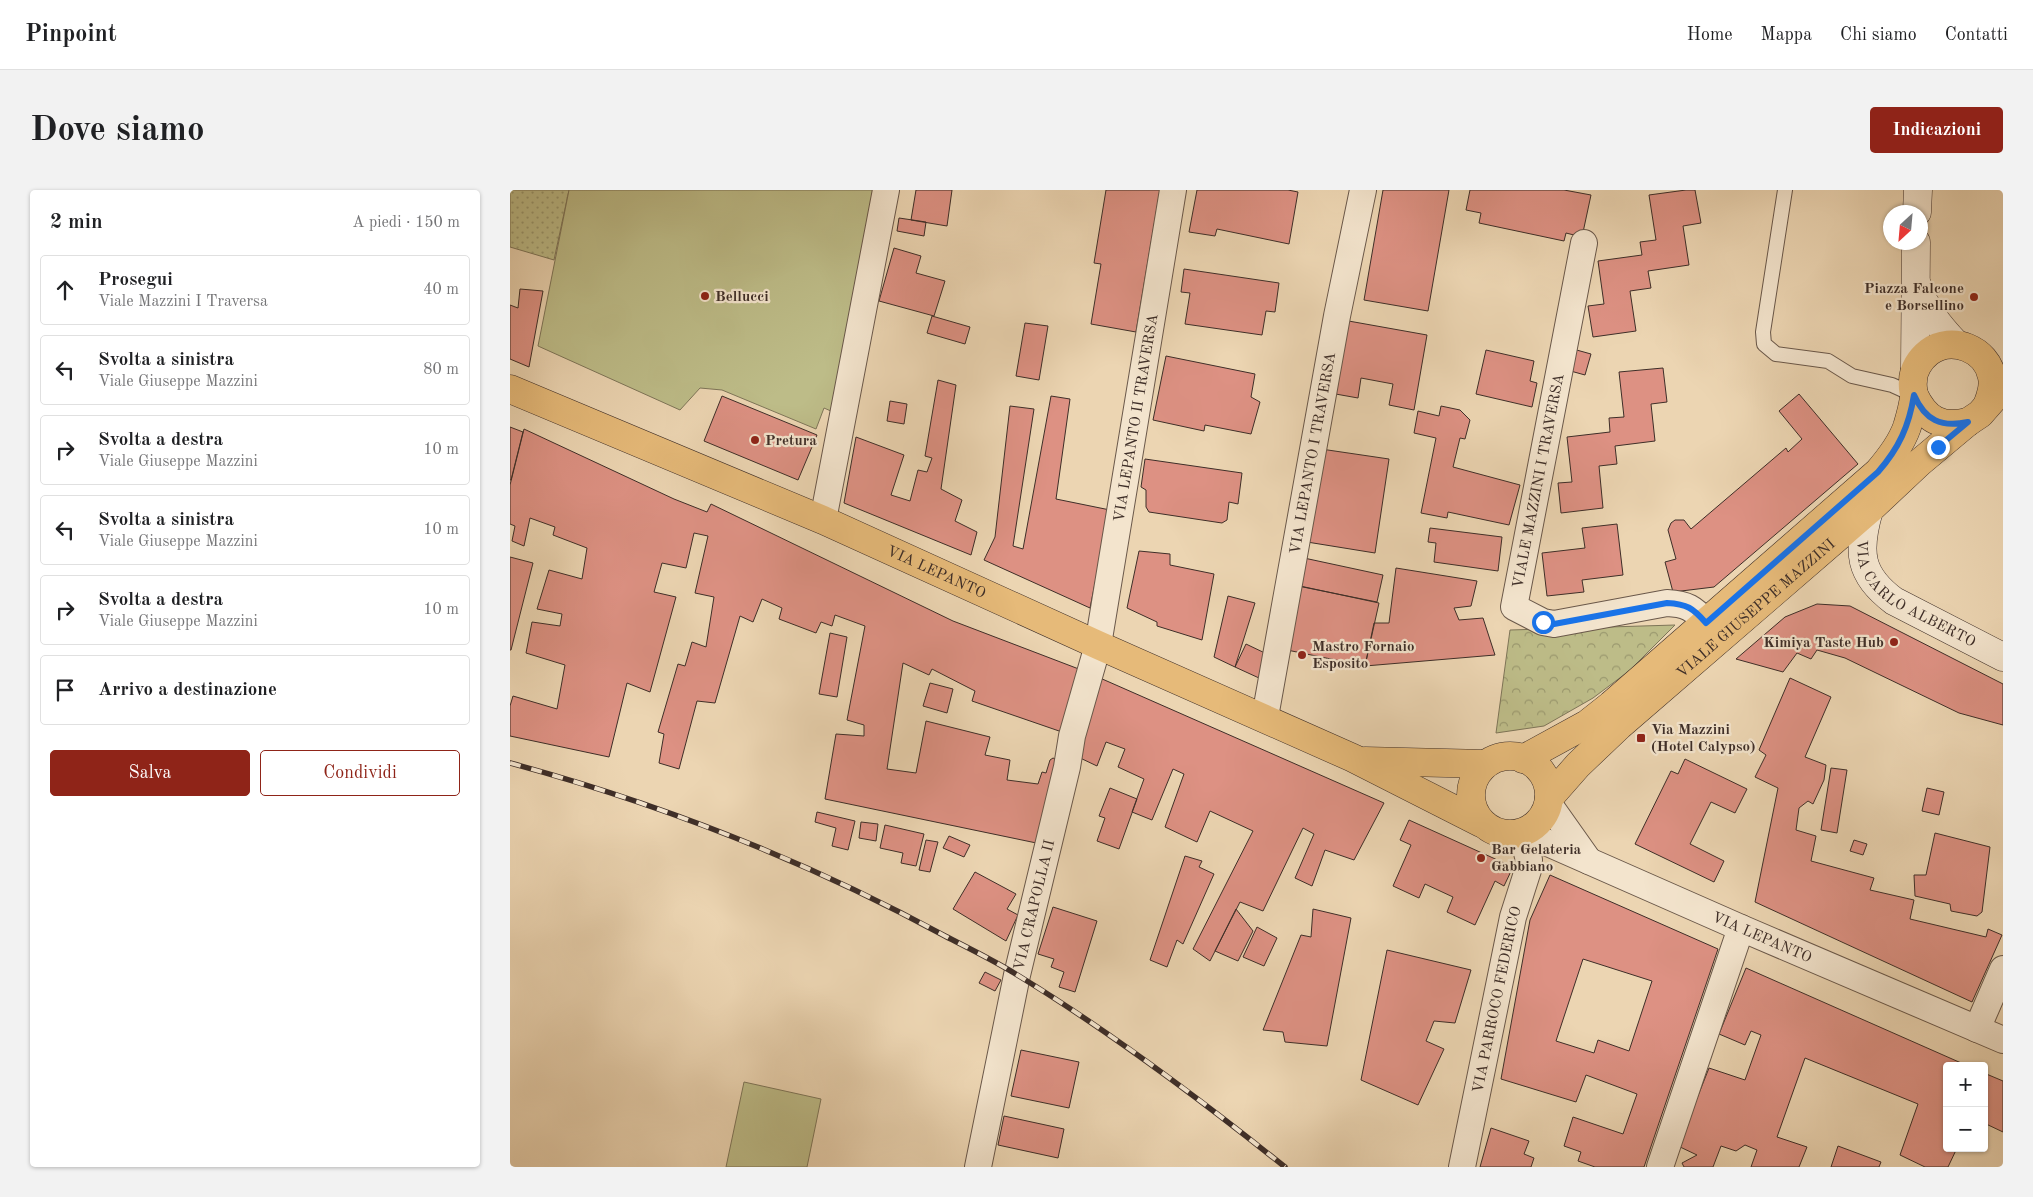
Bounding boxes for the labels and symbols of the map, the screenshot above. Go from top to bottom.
north arrow [1883,205,1928,250]
place label: Piazza Falcone e Borsellino [1864,282,1964,314]
marker: Bellucci [699,290,711,302]
place label: Bellucci [715,290,769,305]
marker: Piazza Falcone e Borsellino [1968,291,1980,303]
street label: VIA LEPANTO II TRAVERSA [1112,312,1162,523]
street label: VIA LEPANTO I TRAVERSA [1288,351,1339,556]
street label: VIALE MAZZINI I TRAVERSA [1511,372,1568,590]
marker: Pretura [749,434,761,446]
place label: Pretura [765,434,817,449]
route end [1927,436,1950,459]
street label: VIALE GIUSEPPE MAZZINI [1675,537,1839,681]
street label: VIA CARLO ALBERTO [1853,539,1978,651]
street label: VIA LEPANTO [884,544,988,602]
route start [1532,611,1555,634]
place label: Kimiya Taste Hub [1763,636,1884,651]
marker: Kimiya Taste Hub [1888,636,1900,648]
place label: Mastro Fornaio Esposito [1312,640,1415,672]
marker: Mastro Fornaio Esposito [1296,649,1308,661]
place label: Via Mazzini (Hotel Calypso) [1651,723,1756,755]
marker: Via Mazzini (Hotel Calypso) [1635,732,1647,744]
street label: VIA CRAPOLLA II [1012,838,1058,972]
place label: Bar Gelateria Gabbiano [1491,843,1582,875]
marker: Bar Gelateria Gabbiano [1475,852,1487,864]
street label: VIA PARROCO FEDERICO [1471,905,1525,1095]
street label: VIA LEPANTO [1709,910,1814,966]

